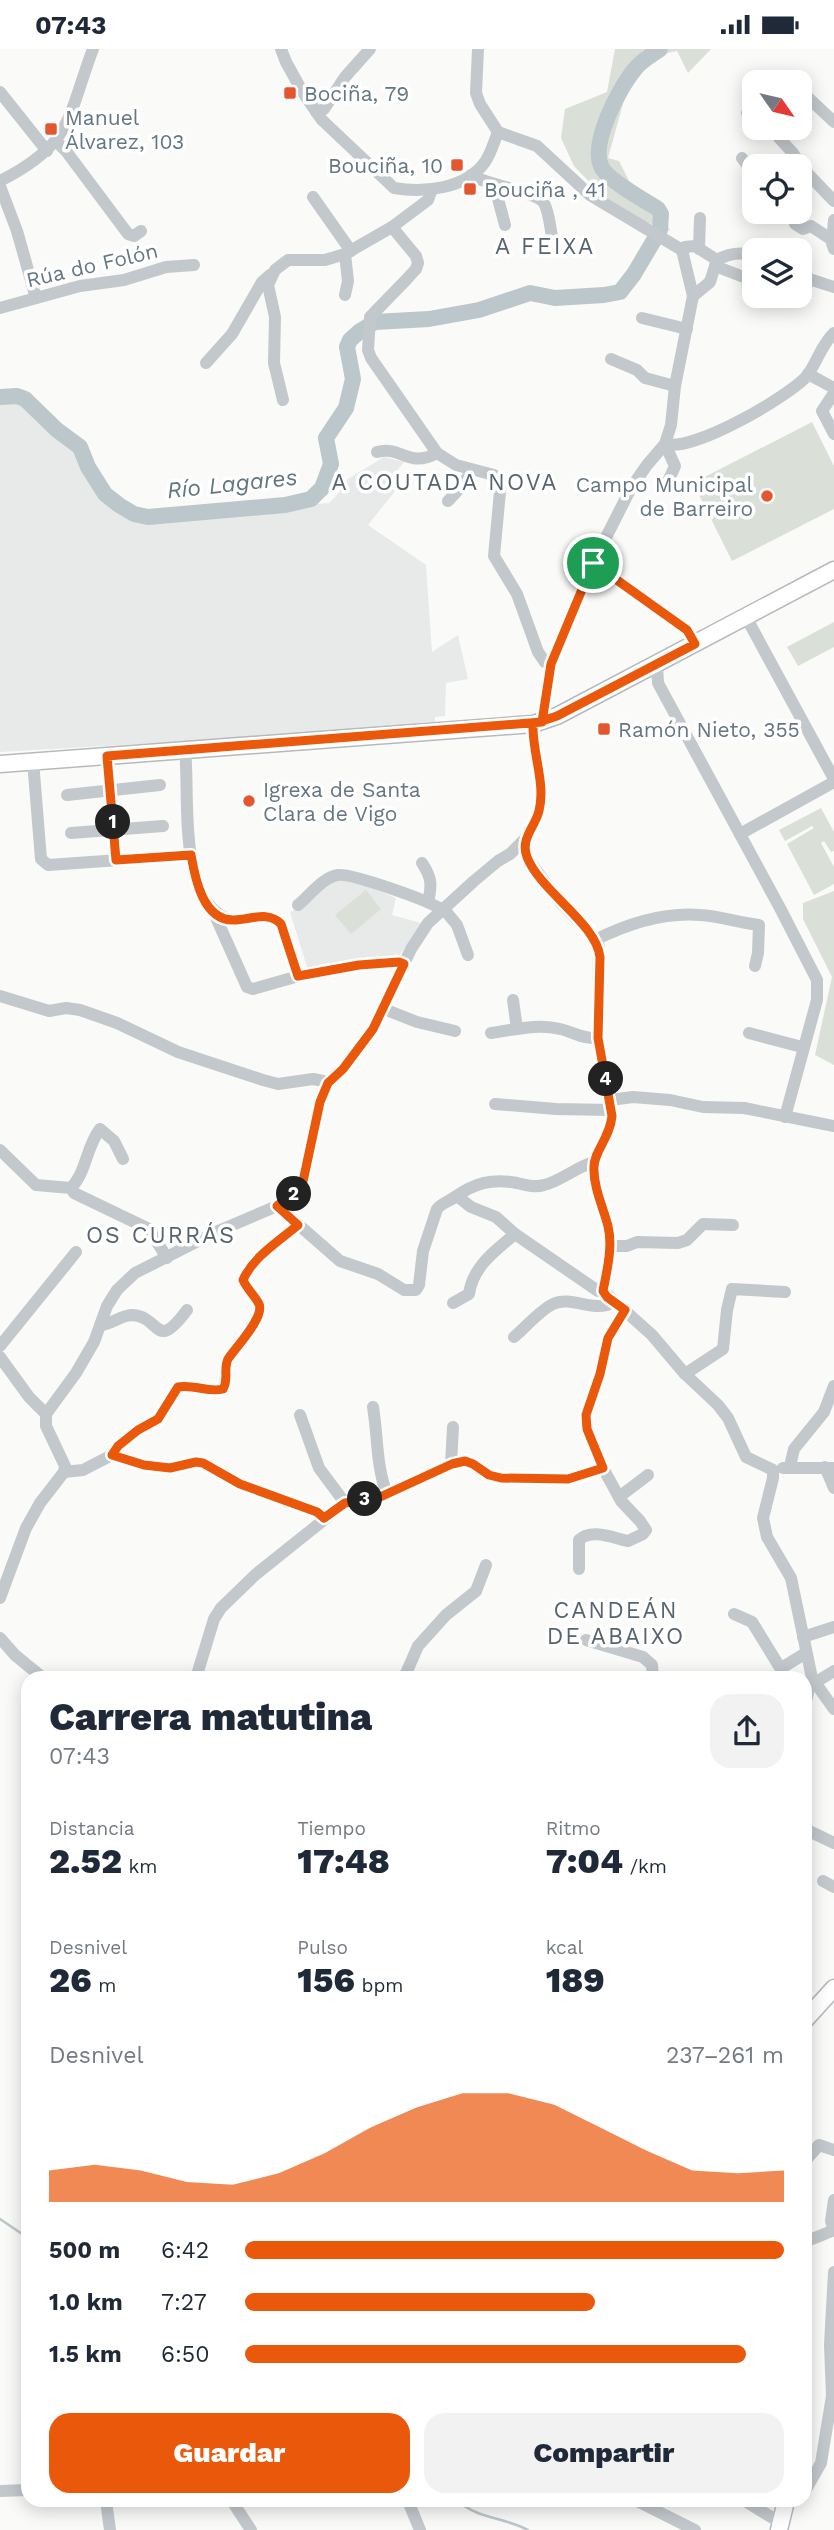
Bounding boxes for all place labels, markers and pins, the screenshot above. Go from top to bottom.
place label: Bociña, 79 [304,81,409,106]
marker: Bociña, 79 [282,85,298,101]
place label: Manuel Álvarez, 103 [65,105,184,154]
marker: Manuel Álvarez, 103 [43,121,59,137]
place label: Bouciña, 10 [328,153,443,178]
marker: Bouciña, 10 [449,157,465,173]
place label: Bouciña , 41 [484,177,606,202]
marker: Bouciña , 41 [462,181,478,197]
place label: Campo Municipal de Barreiro [576,472,754,521]
marker: Campo Municipal de Barreiro [759,488,775,504]
pin [563,533,623,593]
place label: Ramón Nieto, 355 [618,717,800,742]
marker: Ramón Nieto, 355 [596,721,612,737]
place label: Igrexa de Santa Clara de Vigo [263,777,421,826]
marker: Igrexa de Santa Clara de Vigo [241,793,257,809]
pin: 1 [96,805,130,839]
pin: 4 [588,1061,624,1097]
pin: 2 [276,1177,312,1211]
pin: 3 [348,1481,382,1517]

